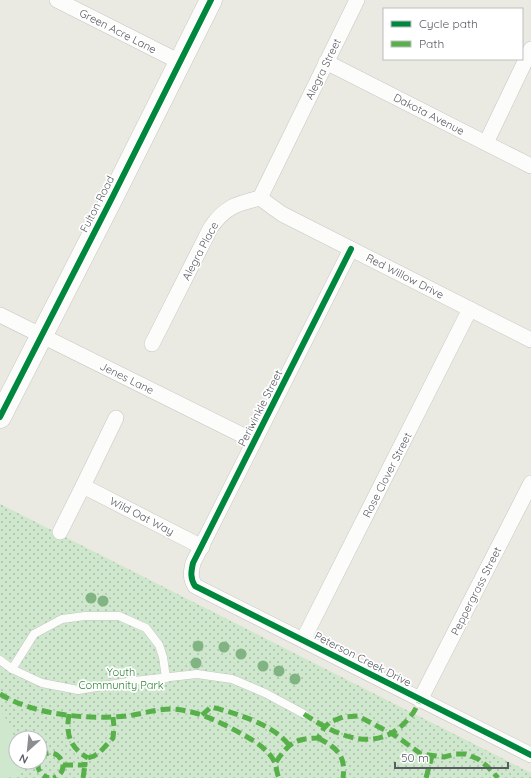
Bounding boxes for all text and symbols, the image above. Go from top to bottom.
street label: Green Acre Lane [77,6,159,56]
legend [383,8,523,60]
text: Cycle path [419,16,478,31]
street label: Alegra Street [302,36,344,102]
text: Path [419,36,444,51]
street label: Dakota Avenue [391,90,467,138]
street label: Fulton Road [77,173,117,235]
street label: Alegra Place [179,219,221,283]
street label: Red Willow Drive [364,250,446,302]
street label: Jenes Lane [98,359,156,397]
street label: Periwinkle Street [235,367,285,448]
street label: Rose Clover Street [359,430,415,520]
street label: Wild Oat Way [107,494,177,538]
street label: Peppergrass Street [448,544,504,638]
street label: Peterson Creek Drive [312,628,414,690]
park label: Youth Community Park [78,665,164,692]
north arrow [8,730,48,770]
scale bar [395,744,508,770]
text: 50 m [401,750,429,765]
text: N [17,751,30,767]

